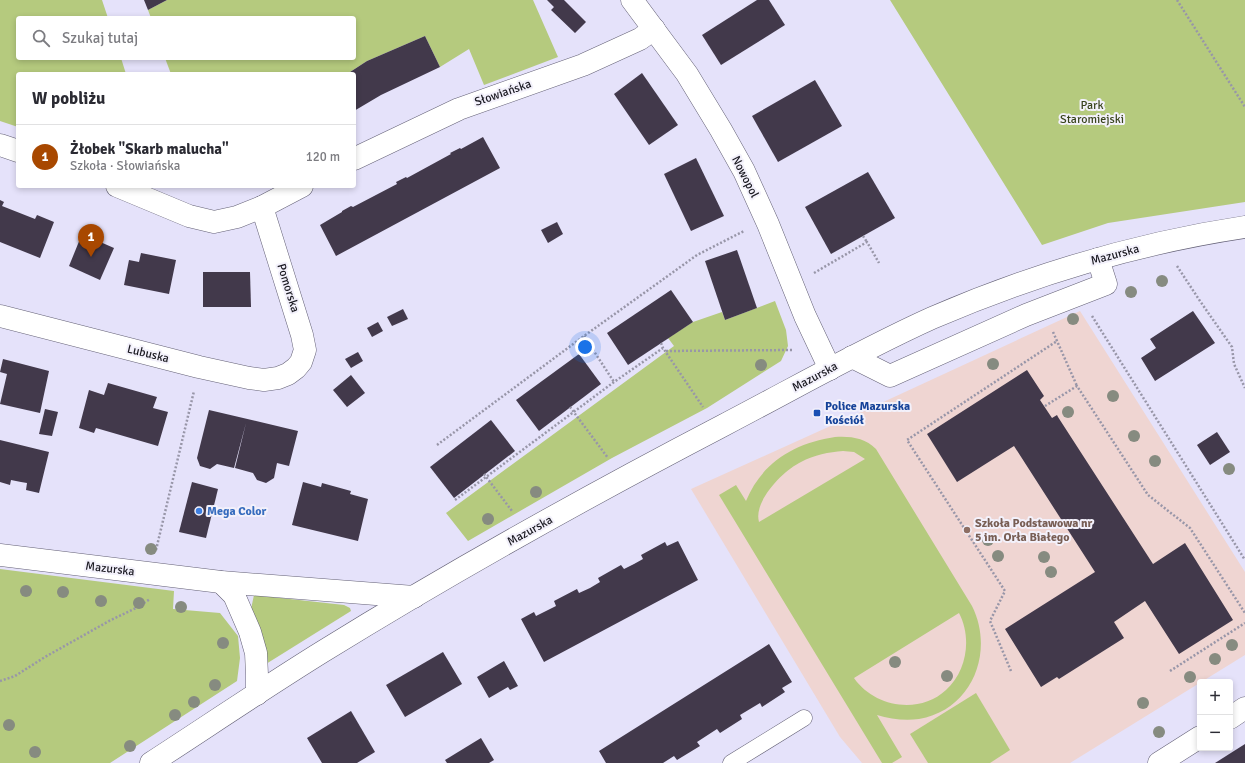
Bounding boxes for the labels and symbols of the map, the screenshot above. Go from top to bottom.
street label: Słowiańska [473,76,533,110]
park label: Park Staromiejski [1060,98,1124,127]
street label: Nowopol [728,153,762,201]
pin: 1 [78,224,104,257]
street label: Mazurska [1089,241,1141,269]
street label: Pomorska [273,262,303,314]
your location [575,337,595,357]
street label: Lubuska [125,342,171,366]
street label: Mazurska [790,359,840,395]
place label: Police Mazurska Kościół [825,399,910,428]
marker: Police Mazurska Kościół [812,408,822,418]
place label: Mega Color [207,504,267,519]
marker: Mega Color [194,506,204,516]
street label: Mazurska [505,512,555,550]
place label: Szkoła Podstawowa nr 5 im. Orła Białego [975,516,1093,545]
marker: Szkoła Podstawowa nr 5 im. Orła Białego [962,525,972,535]
street label: Mazurska [85,559,135,579]

